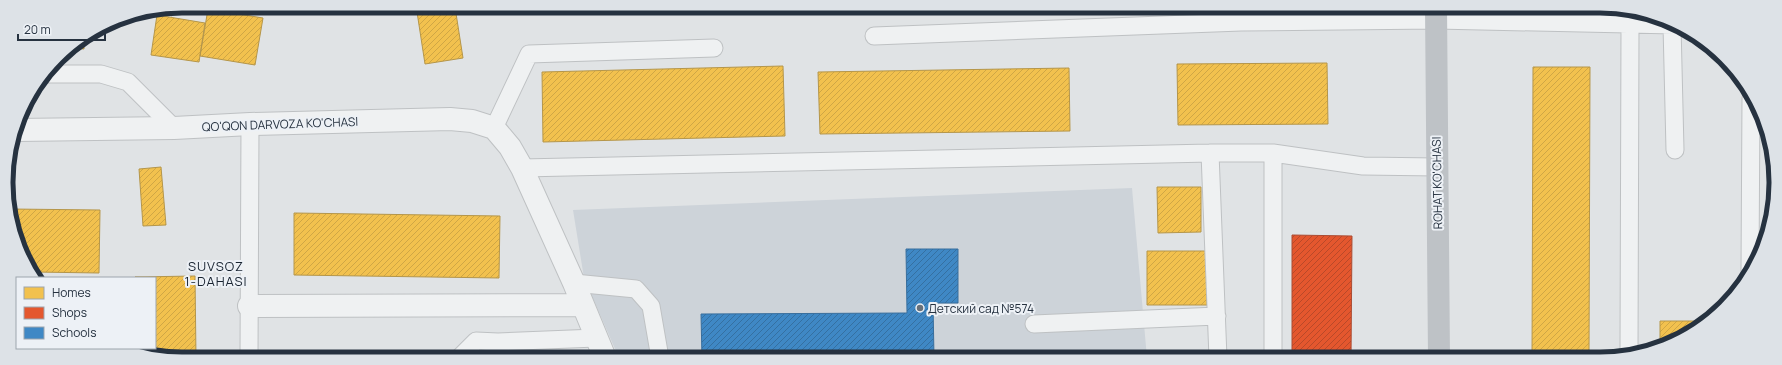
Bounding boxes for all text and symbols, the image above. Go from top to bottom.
scale bar [18,16,105,42]
text: 20 m [24,21,51,38]
street label: QO'QON DARVOZA KO'CHASI [202,113,358,135]
street label: ROHAT KO'CHASI [1428,136,1446,230]
district label: SUVSOZ 1-DAHASI [184,257,248,290]
legend [16,277,156,349]
text: Homes [52,284,91,301]
place label: Детский сад №574 [928,300,1034,317]
marker: Детский сад №574 [915,303,925,313]
text: Shops [52,304,87,321]
text: Schools [52,324,96,341]

